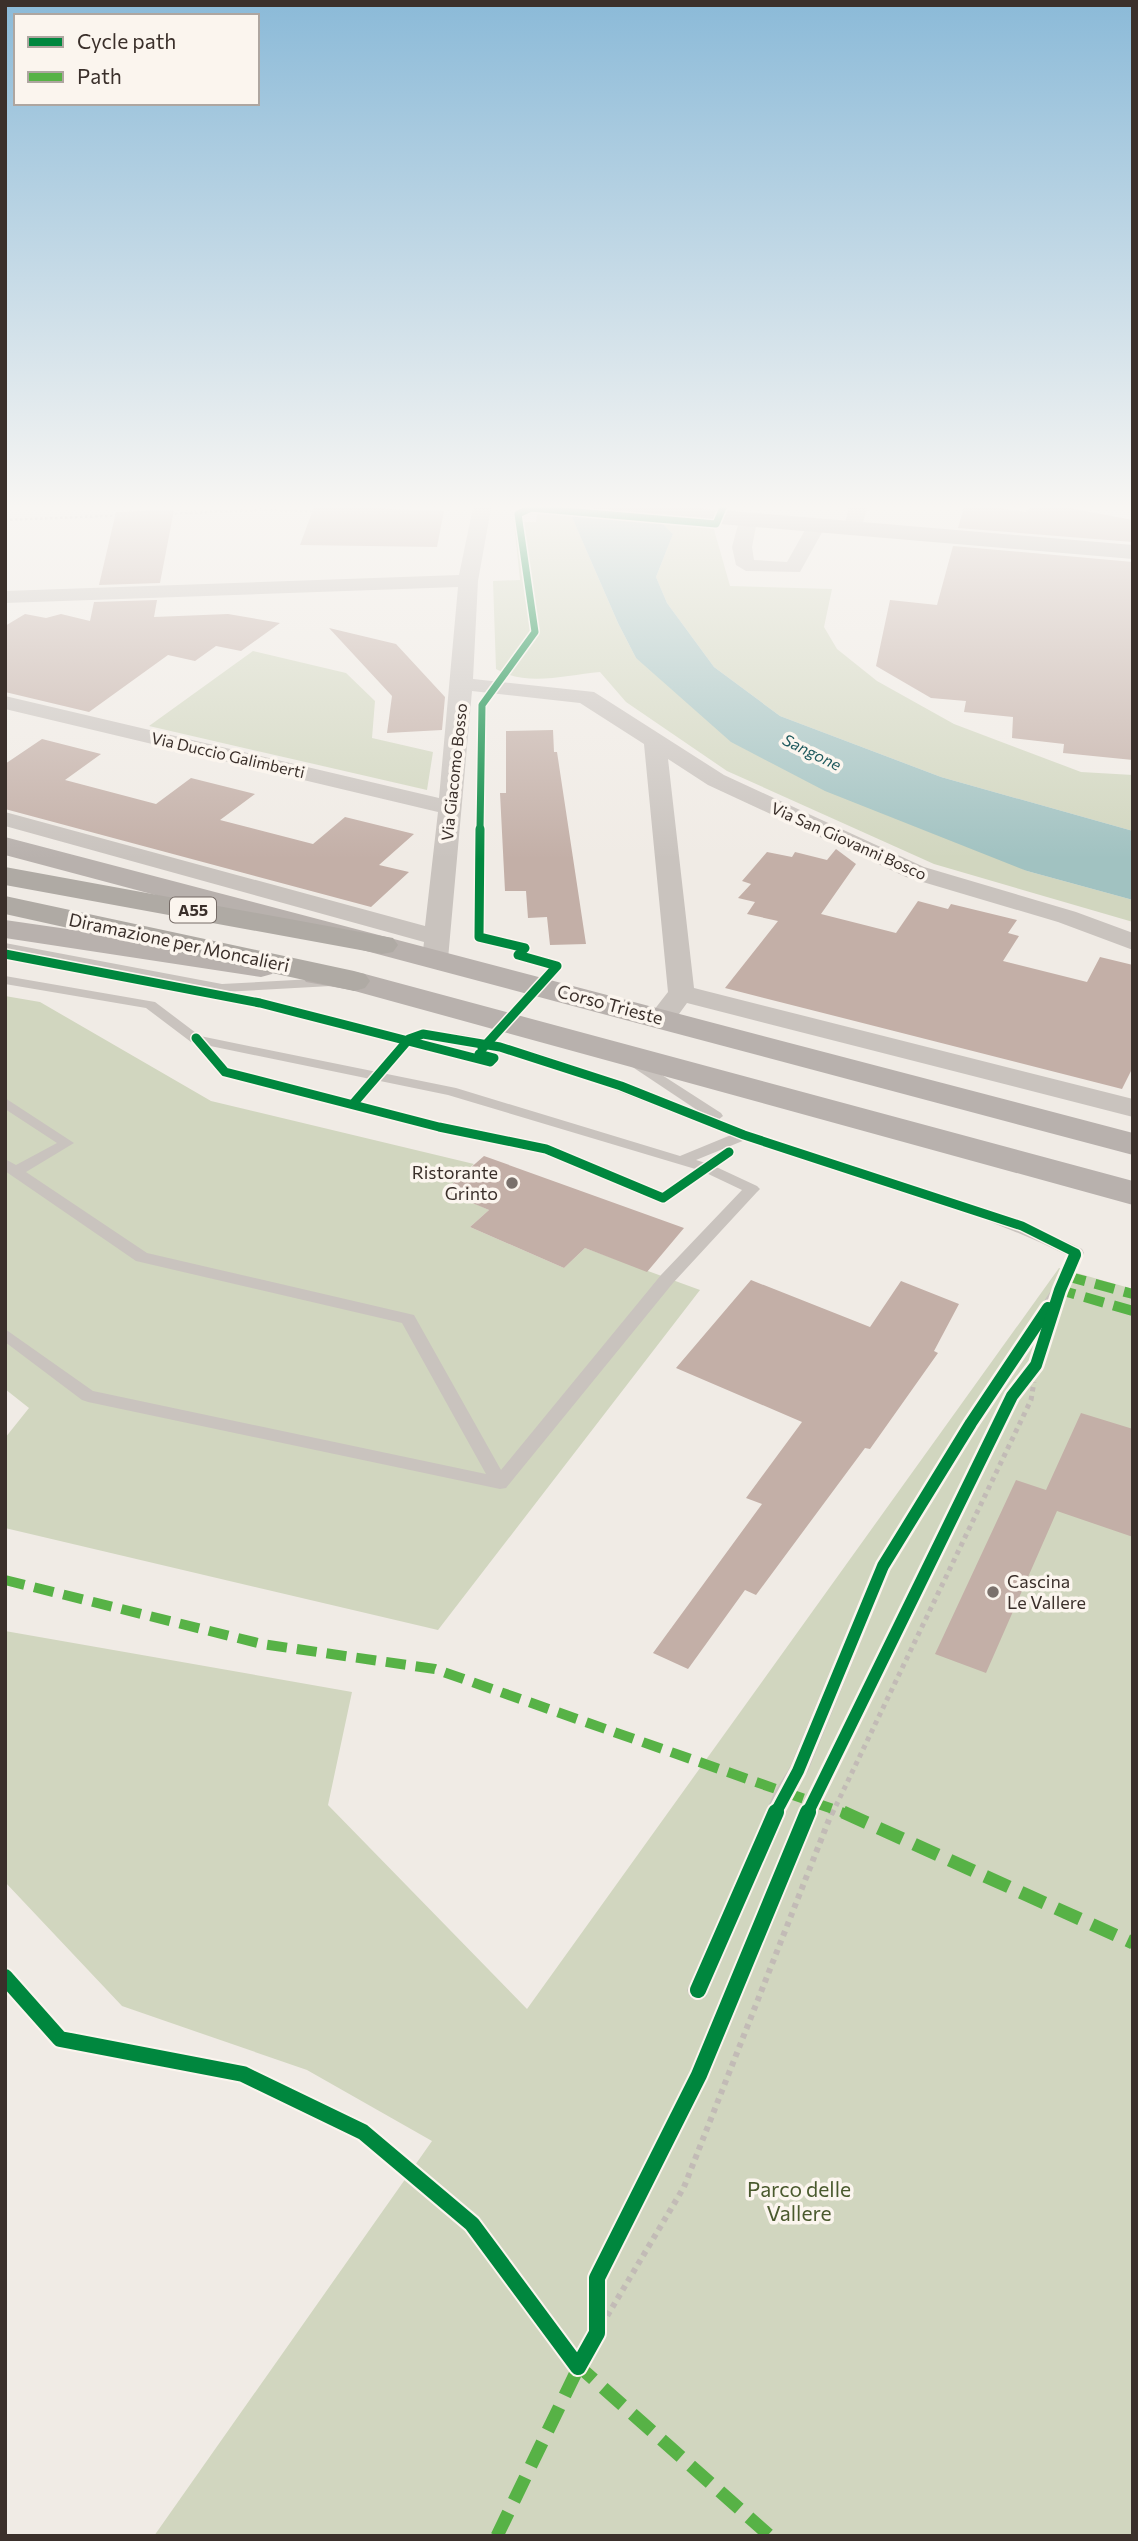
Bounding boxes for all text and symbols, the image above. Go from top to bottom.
legend [14,14,259,105]
text: Cycle path [77,28,176,53]
text: Path [77,63,122,88]
street label: Via Giacomo Bosso [437,702,470,842]
street label: Via Duccio Galimberti [149,728,307,781]
water label: Sangone [780,729,845,774]
street label: Via San Giovanni Bosco [769,798,930,883]
road number: A55 [170,898,216,922]
street label: Diramazione per Moncalieri [67,908,291,976]
street label: Corso Trieste [555,979,666,1029]
place label: Ristorante Grinto [412,1161,498,1204]
marker: Ristorante Grinto [504,1175,520,1191]
place label: Cascina Le Vallere [1007,1570,1086,1613]
marker: Cascina Le Vallere [985,1584,1001,1600]
park label: Parco delle Vallere [747,2176,851,2225]

